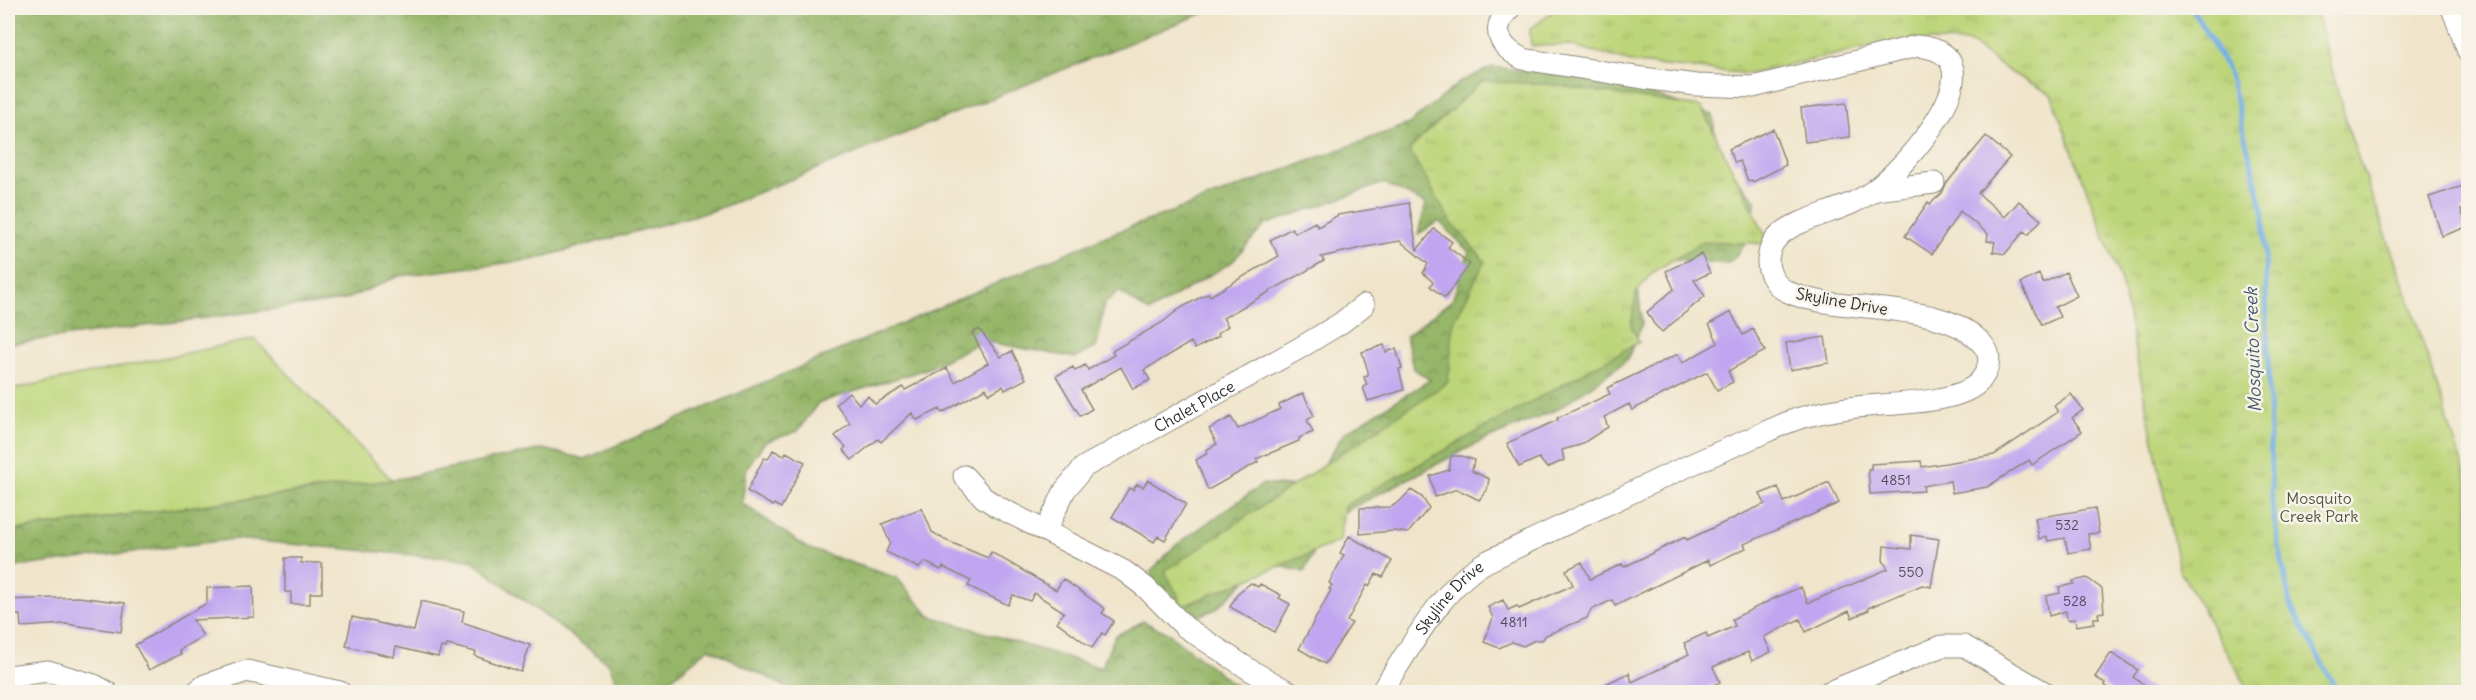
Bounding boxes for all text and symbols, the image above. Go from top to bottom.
street label: Skyline Drive [1795,283,1889,319]
water label: Mosquito Creek [2239,285,2266,413]
street label: Chalet Place [1150,376,1238,436]
house number: 4851 [1881,471,1911,489]
park label: Mosquito Creek Park [2280,488,2358,526]
house number: 532 [2055,516,2079,534]
street label: Skyline Drive [1411,556,1487,638]
house number: 550 [1898,563,1924,581]
house number: 528 [2063,592,2087,610]
house number: 4811 [1500,613,1528,631]

